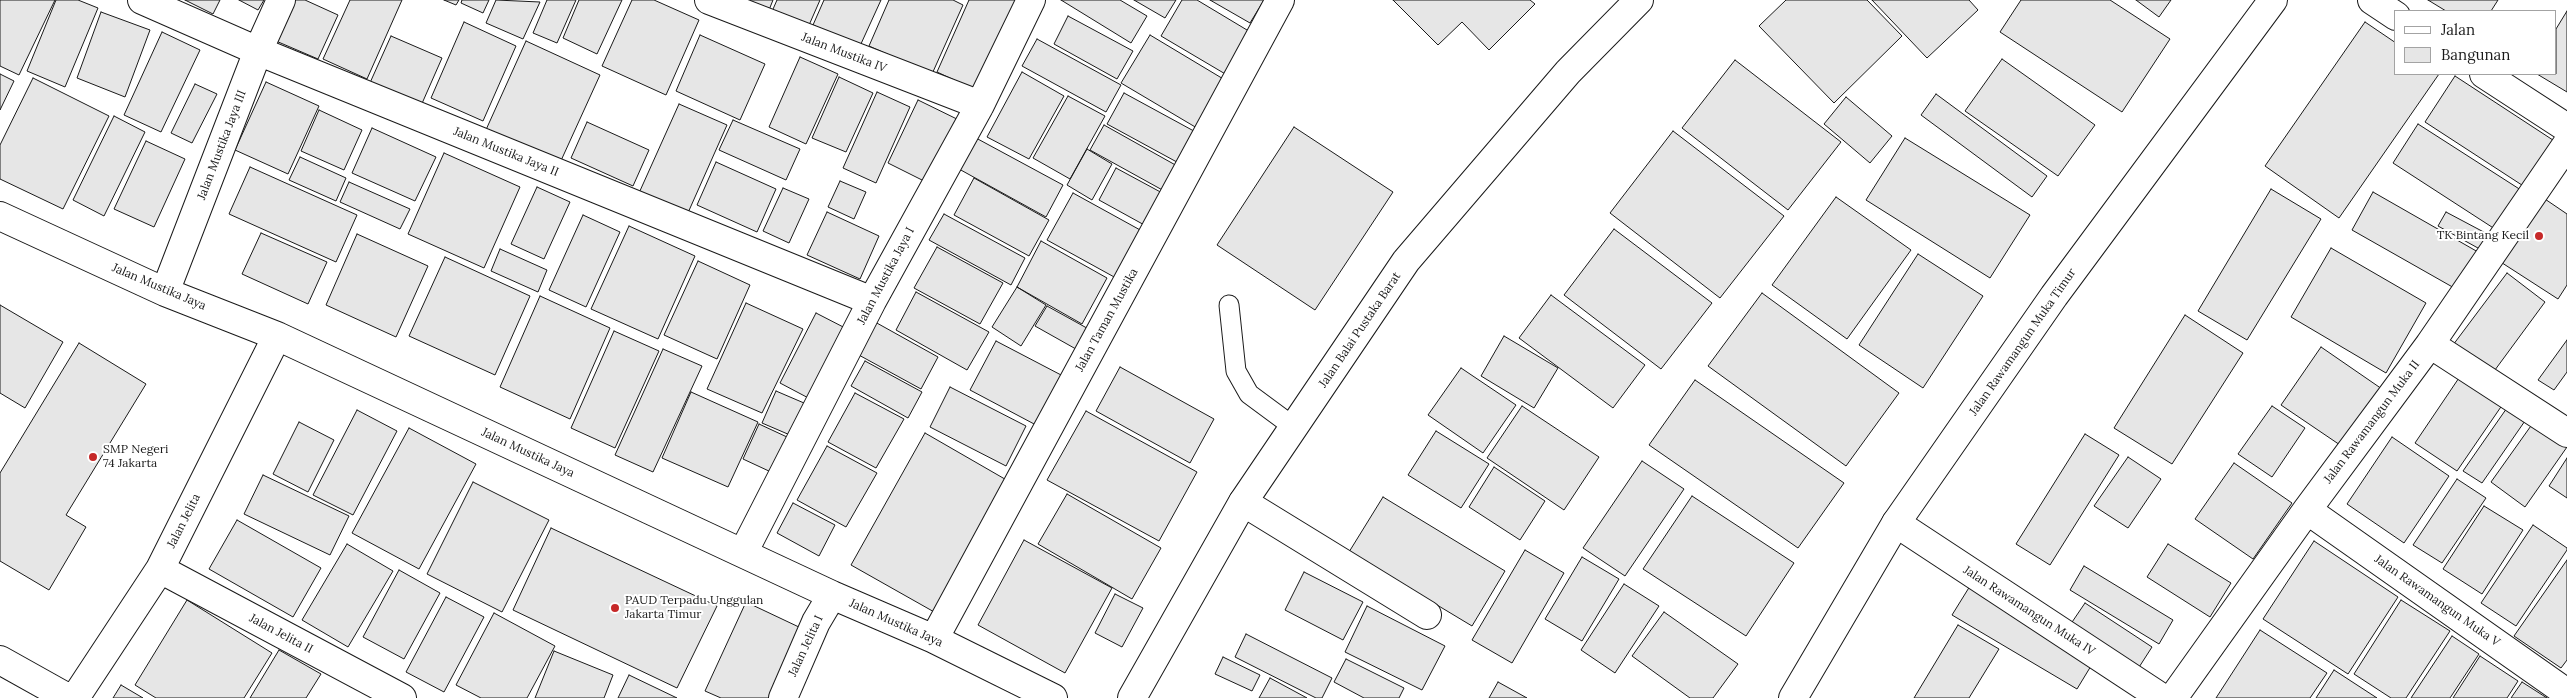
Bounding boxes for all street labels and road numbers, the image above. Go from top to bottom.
street label: Jalan Mustika IV [800,30,888,76]
street label: Jalan Mustika Jaya III [194,88,250,202]
street label: Jalan Mustika Jaya II [451,124,561,180]
street label: Jalan Mustika Jaya I [854,225,918,327]
street label: Jalan Mustika Jaya [110,261,208,313]
street label: Jalan Taman Mustika [1073,266,1141,374]
street label: Jalan Rawamangun Muka Timur [1967,266,2079,418]
street label: Jalan Balai Pustaka Barat [1316,270,1404,390]
street label: Jalan Rawamangun Muka II [2321,358,2423,486]
street label: Jalan Mustika Jaya [479,425,577,481]
street label: Jalan Jelita [164,492,204,550]
street label: Jalan Rawamangun Muka V [2371,552,2503,650]
street label: Jalan Rawamangun Muka IV [1961,563,2097,659]
street label: Jalan Mustika Jaya [847,596,945,650]
street label: Jalan Jelita II [247,611,315,657]
street label: Jalan Jelita I [786,613,826,679]

